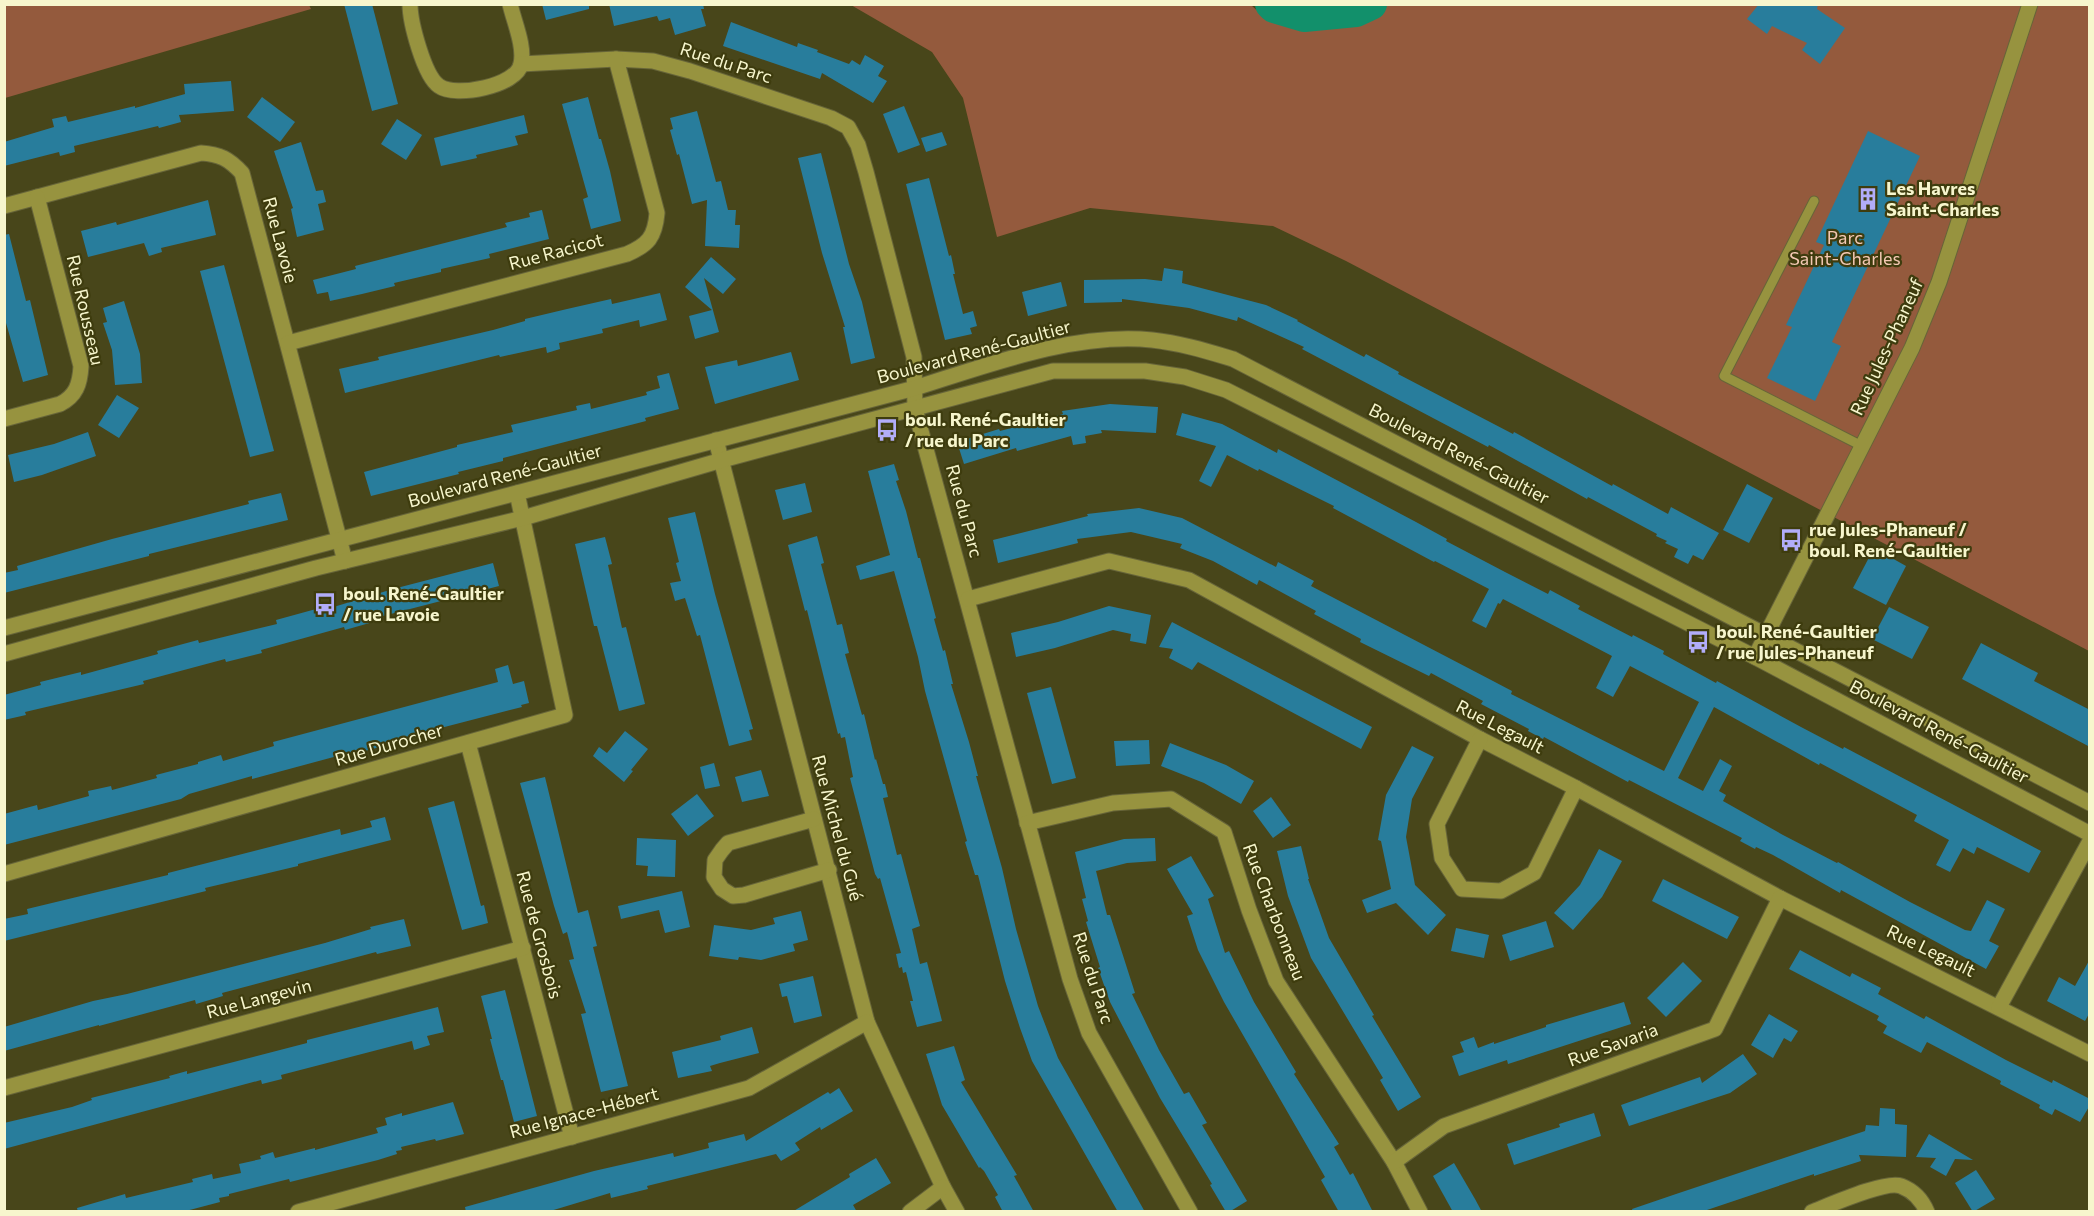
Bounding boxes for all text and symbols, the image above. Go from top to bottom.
street label: Rue du Parc [678,37,775,87]
place label: Les Havres Saint-Charles [1886,177,1999,220]
building icon: Les Havres Saint-Charles [1855,186,1881,212]
street label: Rue Lavoie [259,194,303,285]
park label: Parc Saint-Charles [1789,226,1901,269]
street label: Rue Racicot [506,228,605,274]
street label: Rue Rousseau [63,252,109,367]
street label: Rue Jules-Phaneuf [1845,274,1928,418]
street label: Boulevard René-Gaultier [874,315,1073,388]
street label: Boulevard René-Gaultier [1365,398,1553,508]
place label: boul. René-Gaultier / rue du Parc [905,408,1067,451]
bus stop icon: boul. René-Gaultier / rue du Parc [874,417,900,443]
street label: Boulevard René-Gaultier [405,439,604,512]
street label: Rue du Parc [942,462,988,560]
place label: rue Jules-Phaneuf / boul. René-Gaultier [1809,518,1971,561]
bus stop icon: rue Jules-Phaneuf / boul. René-Gaultier [1778,527,1804,553]
place label: boul. René-Gaultier / rue Lavoie [343,582,505,625]
bus stop icon: boul. René-Gaultier / rue Lavoie [312,591,338,617]
place label: boul. René-Gaultier / rue Jules-Phaneuf [1716,620,1878,663]
bus stop icon: boul. René-Gaultier / rue Jules-Phaneuf [1685,629,1711,655]
street label: Boulevard René-Gaultier [1846,675,2033,788]
street label: Rue Legault [1453,695,1548,758]
street label: Rue Durocher [332,718,445,770]
street label: Rue Michel du Gué [808,752,868,903]
street label: Rue Charbonneau [1239,840,1311,983]
street label: Rue de Grosbois [512,868,568,1001]
street label: Rue Legault [1884,919,1979,981]
street label: Rue du Parc [1069,929,1119,1027]
street label: Rue Langevin [204,973,314,1023]
street label: Rue Savaria [1565,1018,1661,1071]
street label: Rue Ignace-Hébert [507,1082,661,1142]

